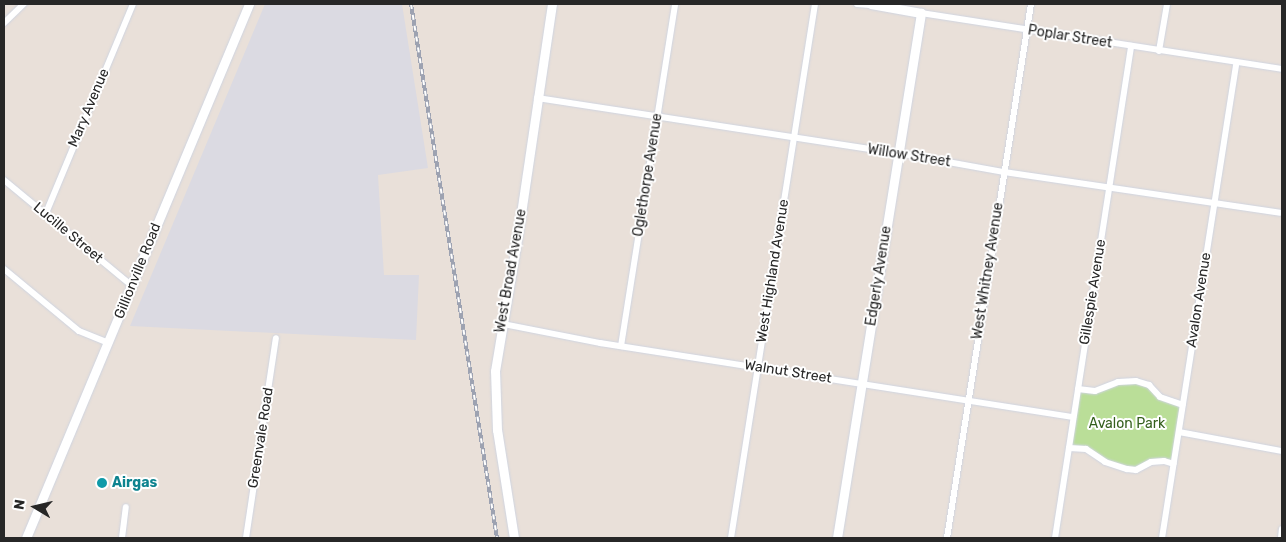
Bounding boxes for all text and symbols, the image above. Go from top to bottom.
street label: Poplar Street [1026,22,1114,52]
street label: Mary Avenue [65,66,113,150]
street label: Oglethorpe Avenue [630,112,666,238]
street label: Willow Street [866,141,952,171]
street label: West Highland Avenue [753,198,793,344]
street label: Lucille Street [30,199,106,267]
street label: West Whitney Avenue [969,201,1007,341]
street label: West Broad Avenue [492,208,530,334]
street label: Gillionville Road [111,221,165,321]
street label: Edgerly Avenue [863,224,895,328]
street label: Gillespie Avenue [1076,238,1110,346]
street label: Avalon Avenue [1183,251,1215,349]
street label: Walnut Street [743,357,833,387]
street label: Greenvale Road [245,386,277,490]
park label: Avalon Park [1089,416,1165,432]
place label: Airgas [112,475,157,491]
marker: Airgas [96,477,108,489]
north arrow [10,482,60,532]
text: N [11,498,29,511]

